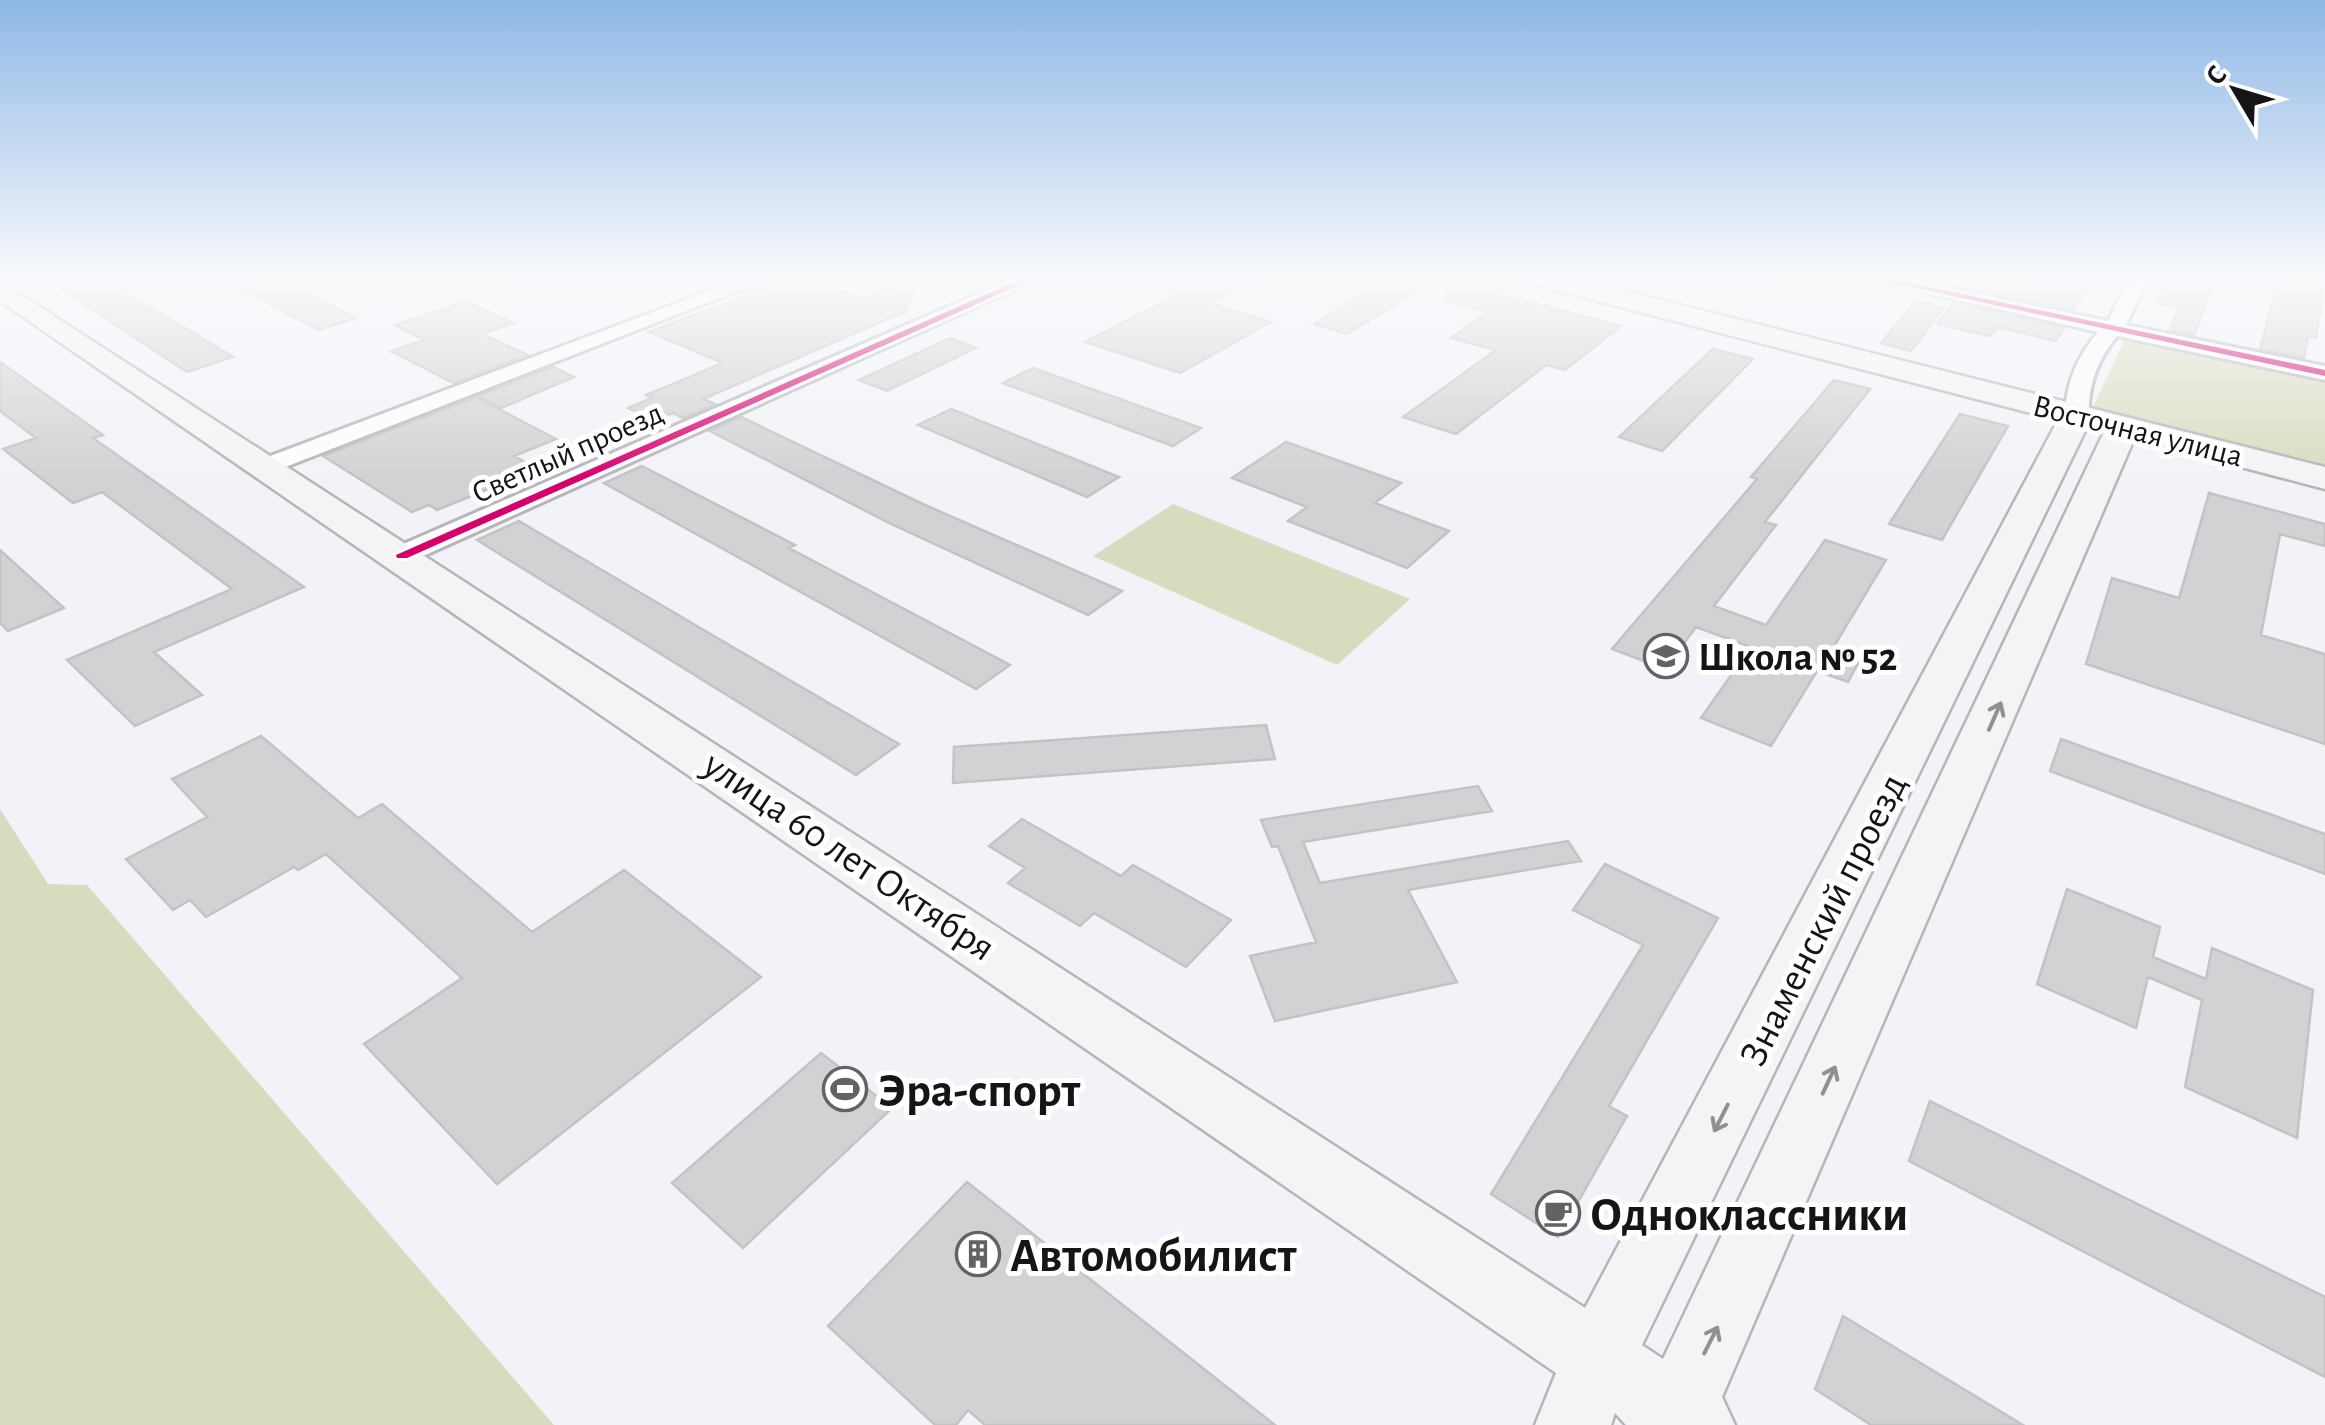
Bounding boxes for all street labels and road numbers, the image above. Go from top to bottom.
street label: Восточная улица [2029,389,2246,473]
street label: Светлый проезд [467,396,668,509]
street label: улица 60 лет Октября [695,744,1002,969]
street label: Знаменский проезд [1733,767,1915,1072]

